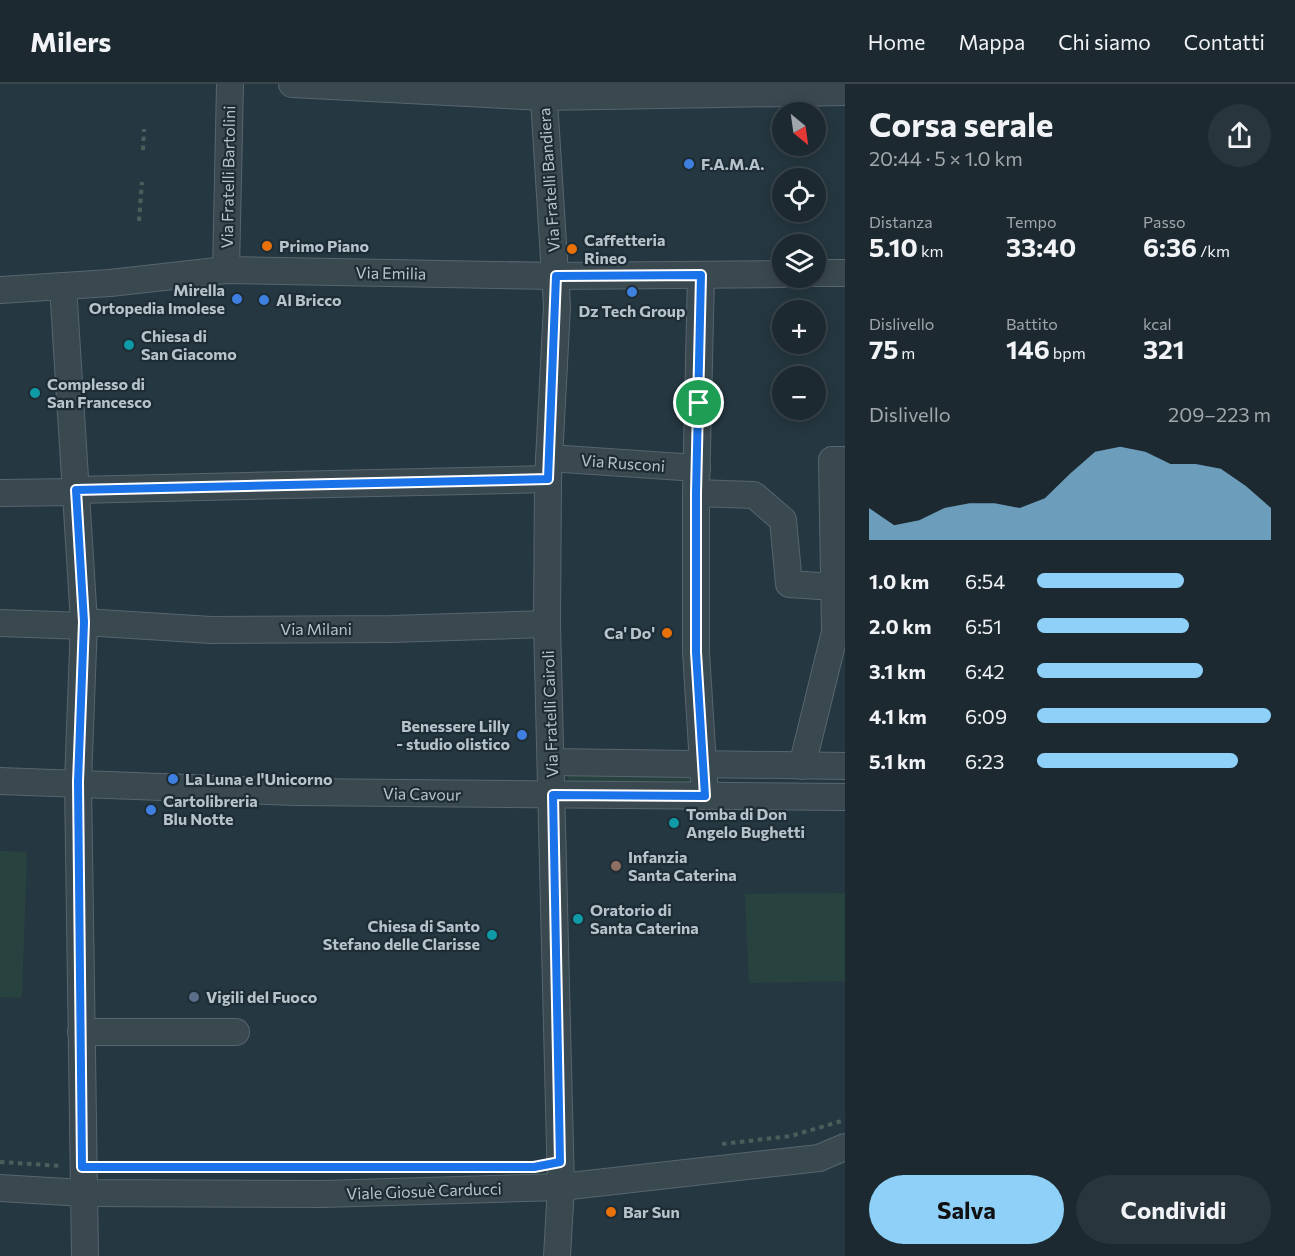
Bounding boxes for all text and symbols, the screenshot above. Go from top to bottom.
text: Milers [30,24,111,58]
text: Home [868,29,925,54]
text: Mappa [958,29,1025,54]
text: Chi siamo [1058,29,1151,54]
text: Contatti [1184,29,1265,54]
north arrow [772,102,826,156]
map controls [772,102,826,420]
text: Corsa serale [869,103,1053,144]
button: share [1208,104,1271,167]
street label: Via Fratelli Bartolini [217,105,238,249]
street label: Via Fratelli Bandiera [534,107,563,253]
text: 20:44 · 5 × 1.0 km [869,146,1023,170]
place label: F.A.M.A. [701,154,764,173]
marker: F.A.M.A. [682,157,696,171]
button: locate [772,168,826,222]
text: Distanza [869,212,933,231]
text: Tempo [1006,212,1056,231]
text: Passo [1143,212,1186,231]
place label: Caffetteria Rineo [584,230,666,267]
text: 5.10 [869,231,918,262]
text: 33:40 [1006,231,1076,262]
text: 6:36 [1143,231,1197,262]
button: layers [772,234,826,288]
place label: Primo Piano [279,236,370,255]
marker: Primo Piano [260,239,274,253]
text: km [918,241,944,260]
text: /km [1197,241,1230,260]
marker: Caffetteria Rineo [565,242,579,256]
street label: Via Emilia [356,262,426,283]
place label: Mirella Ortopedia Imolese [89,280,225,317]
marker: Dz Tech Group [625,285,639,299]
place label: Al Bricco [276,290,342,309]
marker: Mirella Ortopedia Imolese [230,292,244,306]
marker: Al Bricco [257,293,271,307]
button: + [772,300,826,354]
place label: Dz Tech Group [579,301,685,320]
text: Dislivello [869,314,934,333]
text: Battito [1006,314,1058,333]
text: kcal [1143,314,1172,333]
place label: Chiesa di San Giacomo [141,326,237,363]
text: 75 [869,333,898,364]
text: 146 [1006,333,1050,364]
text: 321 [1143,333,1185,364]
marker: Chiesa di San Giacomo [122,338,136,352]
text: m [898,343,915,362]
text: bpm [1050,343,1086,362]
button: − [772,366,826,420]
place label: Complesso di San Francesco [47,374,152,411]
pin [673,377,724,428]
marker: Complesso di San Francesco [28,386,42,400]
icon: arrive [682,386,715,419]
text: Dislivello [869,402,951,426]
text: 209–223 m [1168,402,1271,426]
street label: Via Rusconi [580,450,666,475]
text: 1.0 km [869,569,929,593]
text: 6:54 [965,569,1005,593]
text: 2.0 km [869,614,931,638]
text: 6:51 [965,614,1002,638]
street label: Via Milani [280,619,352,638]
place label: Ca' Do' [604,623,655,642]
marker: Ca' Do' [660,626,674,640]
street label: Via Fratelli Cairoli [538,650,561,778]
text: 3.1 km [869,659,926,683]
text: 6:42 [965,659,1005,683]
text: 4.1 km [869,704,927,728]
text: 6:09 [965,704,1007,728]
place label: Benessere Lilly - studio olistico [396,716,510,753]
marker: Benessere Lilly - studio olistico [515,728,529,742]
text: 5.1 km [869,749,926,773]
text: 6:23 [965,749,1004,773]
place label: La Luna e l'Unicorno [185,769,333,788]
marker: La Luna e l'Unicorno [166,772,180,786]
street label: Via Cavour [383,783,462,804]
place label: Cartolibreria Blu Notte [163,791,258,828]
marker: Cartolibreria Blu Notte [144,803,158,817]
place label: Tomba di Don Angelo Bughetti [686,804,805,841]
marker: Tomba di Don Angelo Bughetti [667,816,681,830]
place label: Infanzia Santa Caterina [628,847,737,884]
marker: Infanzia Santa Caterina [609,859,623,873]
place label: Oratorio di Santa Caterina [590,900,699,937]
marker: Oratorio di Santa Caterina [571,912,585,926]
place label: Chiesa di Santo Stefano delle Clarisse [323,916,480,953]
marker: Chiesa di Santo Stefano delle Clarisse [485,928,499,942]
place label: Vigili del Fuoco [206,987,318,1006]
marker: Vigili del Fuoco [187,990,201,1004]
button: Salva [869,1175,1064,1244]
button: Condividi [1076,1175,1271,1244]
street label: Viale Giosuè Carducci [346,1178,502,1203]
place label: Bar Sun [623,1202,680,1221]
marker: Bar Sun [604,1205,618,1219]

